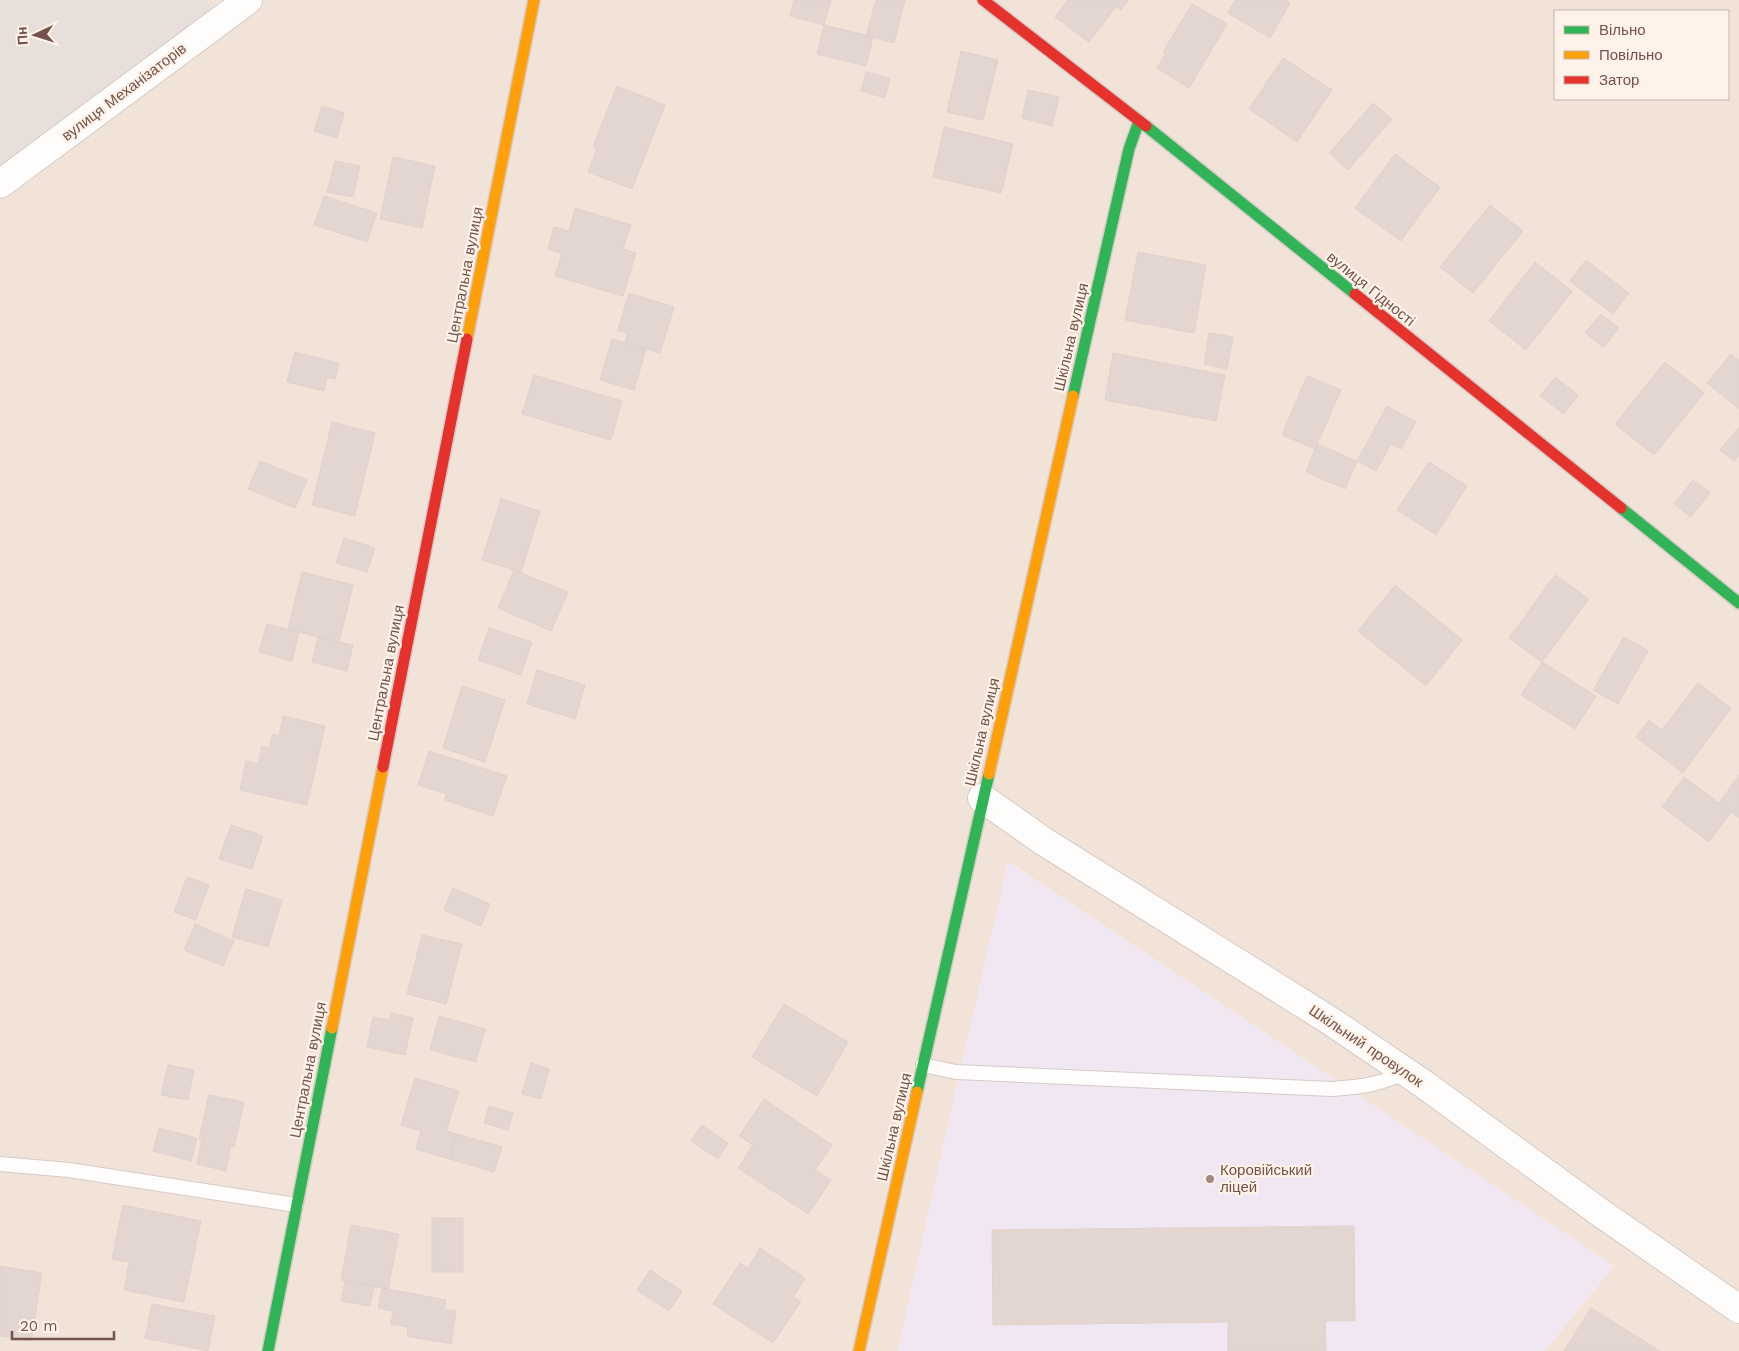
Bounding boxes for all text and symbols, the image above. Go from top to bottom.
north arrow [10,10,60,60]
legend [1554,10,1729,100]
text: Вільно [1599,21,1646,39]
text: Пн [13,26,31,46]
street label: вулиця Механізаторів [58,39,190,145]
text: Повільно [1599,46,1663,64]
text: Затор [1599,71,1639,89]
street label: Центральна вулиця [443,205,487,345]
street label: вулиця Гідності [1323,248,1419,330]
street label: Шкільна вулиця [1050,281,1092,393]
street label: Центральна вулиця [364,603,408,743]
street label: Шкільна вулиця [961,676,1003,788]
street label: Центральна вулиця [286,1000,330,1140]
street label: Шкільний провулок [1305,1001,1427,1091]
street label: Шкільна вулиця [873,1071,915,1183]
place label: Коровійський ліцей [1220,1161,1312,1196]
marker: Коровійський ліцей [1204,1173,1216,1185]
scale bar [12,1308,115,1340]
text: 20 m [20,1317,58,1335]

